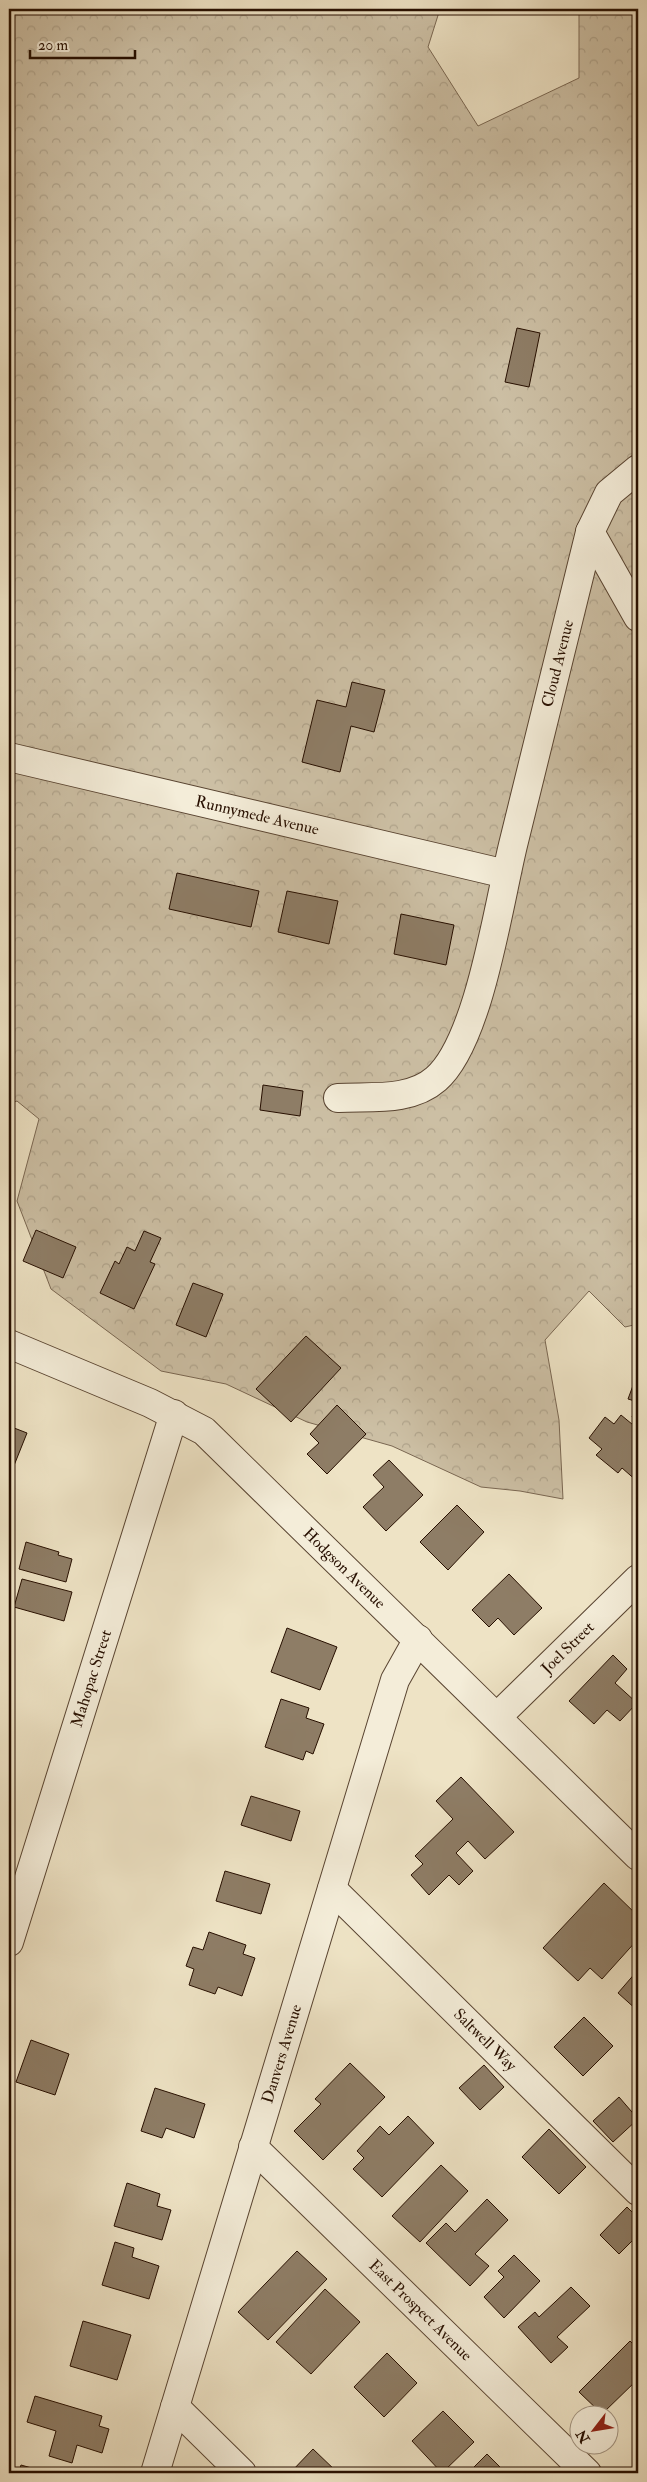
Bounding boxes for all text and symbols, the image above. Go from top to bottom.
scale bar [30,28,135,60]
text: 20 m [38,36,68,55]
street label: Cloud Avenue [537,617,578,709]
street label: Runnymede Avenue [193,791,321,840]
street label: Hodgson Avenue [299,1524,390,1613]
street label: Joel Street [536,1617,599,1680]
street label: Mahopac Street [67,1627,116,1730]
street label: Danvers Avenue [257,2002,306,2106]
street label: Saltwell Way [449,2004,522,2076]
street label: East Prospect Avenue [365,2256,477,2366]
north arrow [570,2404,620,2454]
text: N [573,2426,594,2447]

